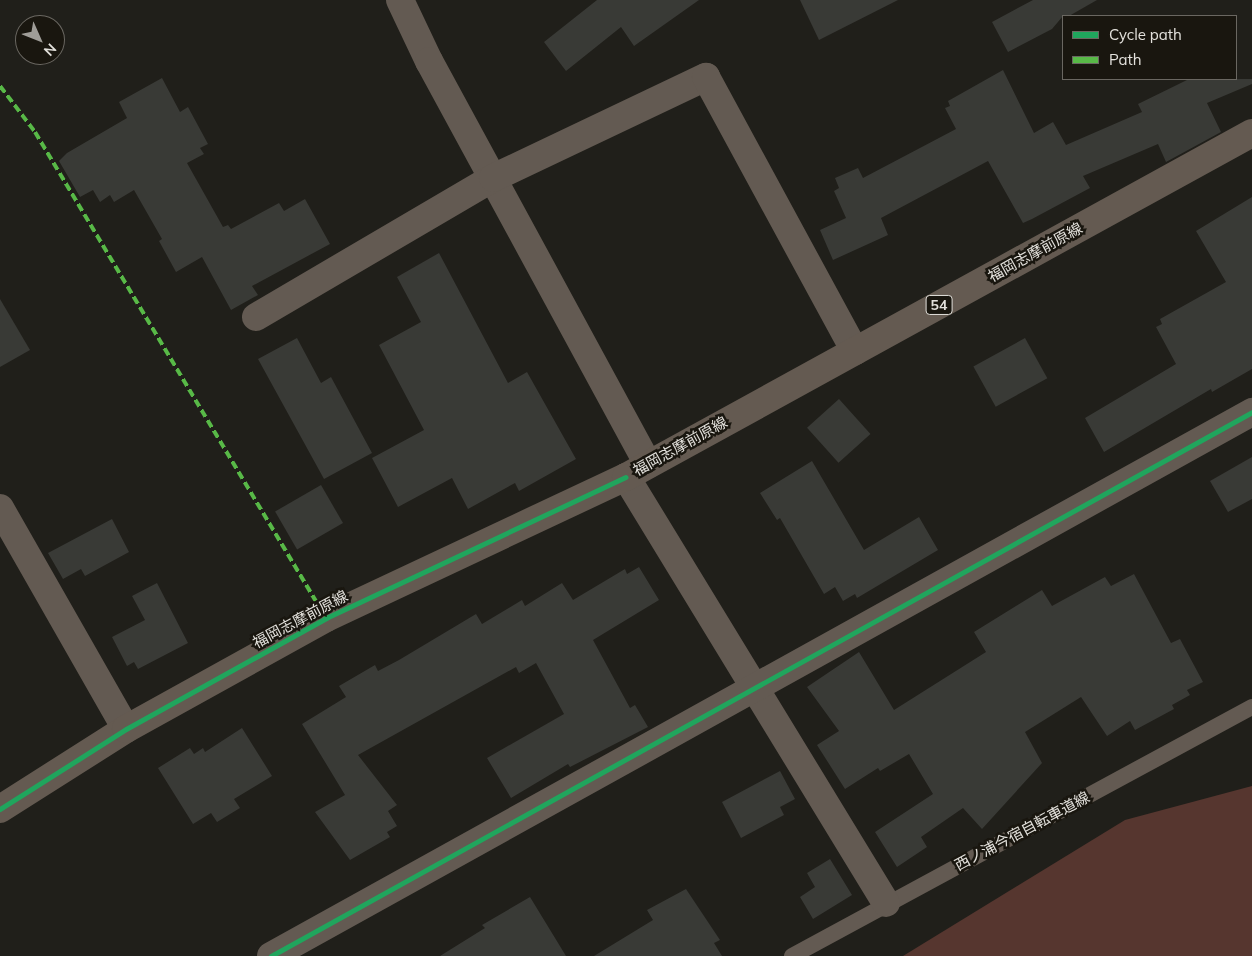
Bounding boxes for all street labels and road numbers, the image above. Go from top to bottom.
street label: 福岡志摩前原線 [985,219,1085,285]
road number: 54 [925,294,953,316]
street label: 福岡志摩前原線 [630,413,730,479]
street label: 福岡志摩前原線 [249,586,351,652]
street label: 西ノ浦今宿自転車道線 [952,788,1092,874]

